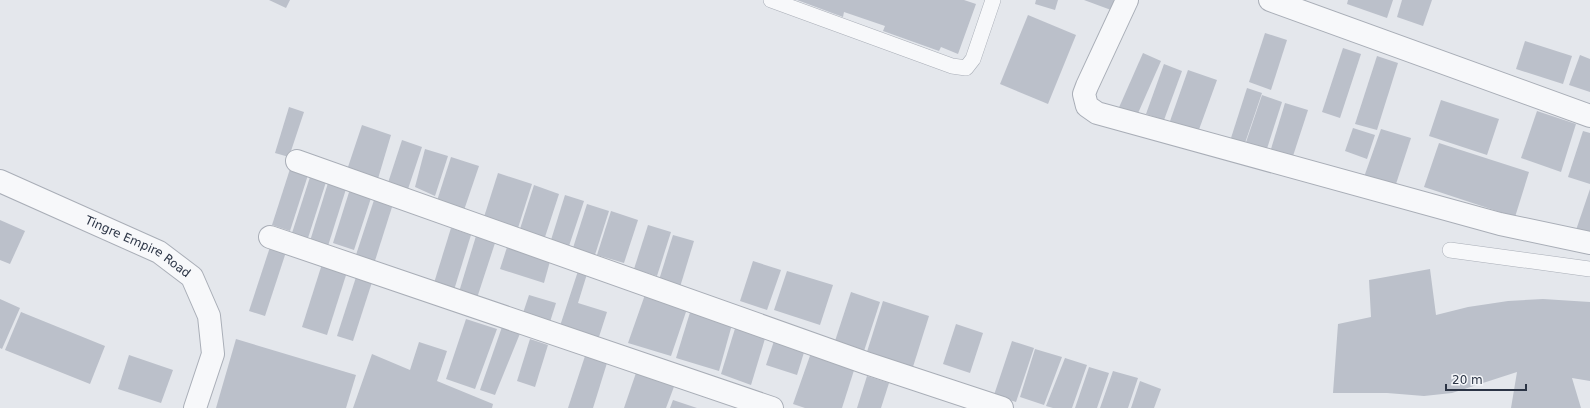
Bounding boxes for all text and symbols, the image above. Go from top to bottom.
street label: Tingre Empire Road [82,213,193,280]
scale bar [1446,366,1526,392]
text: 20 m [1452,373,1483,387]

